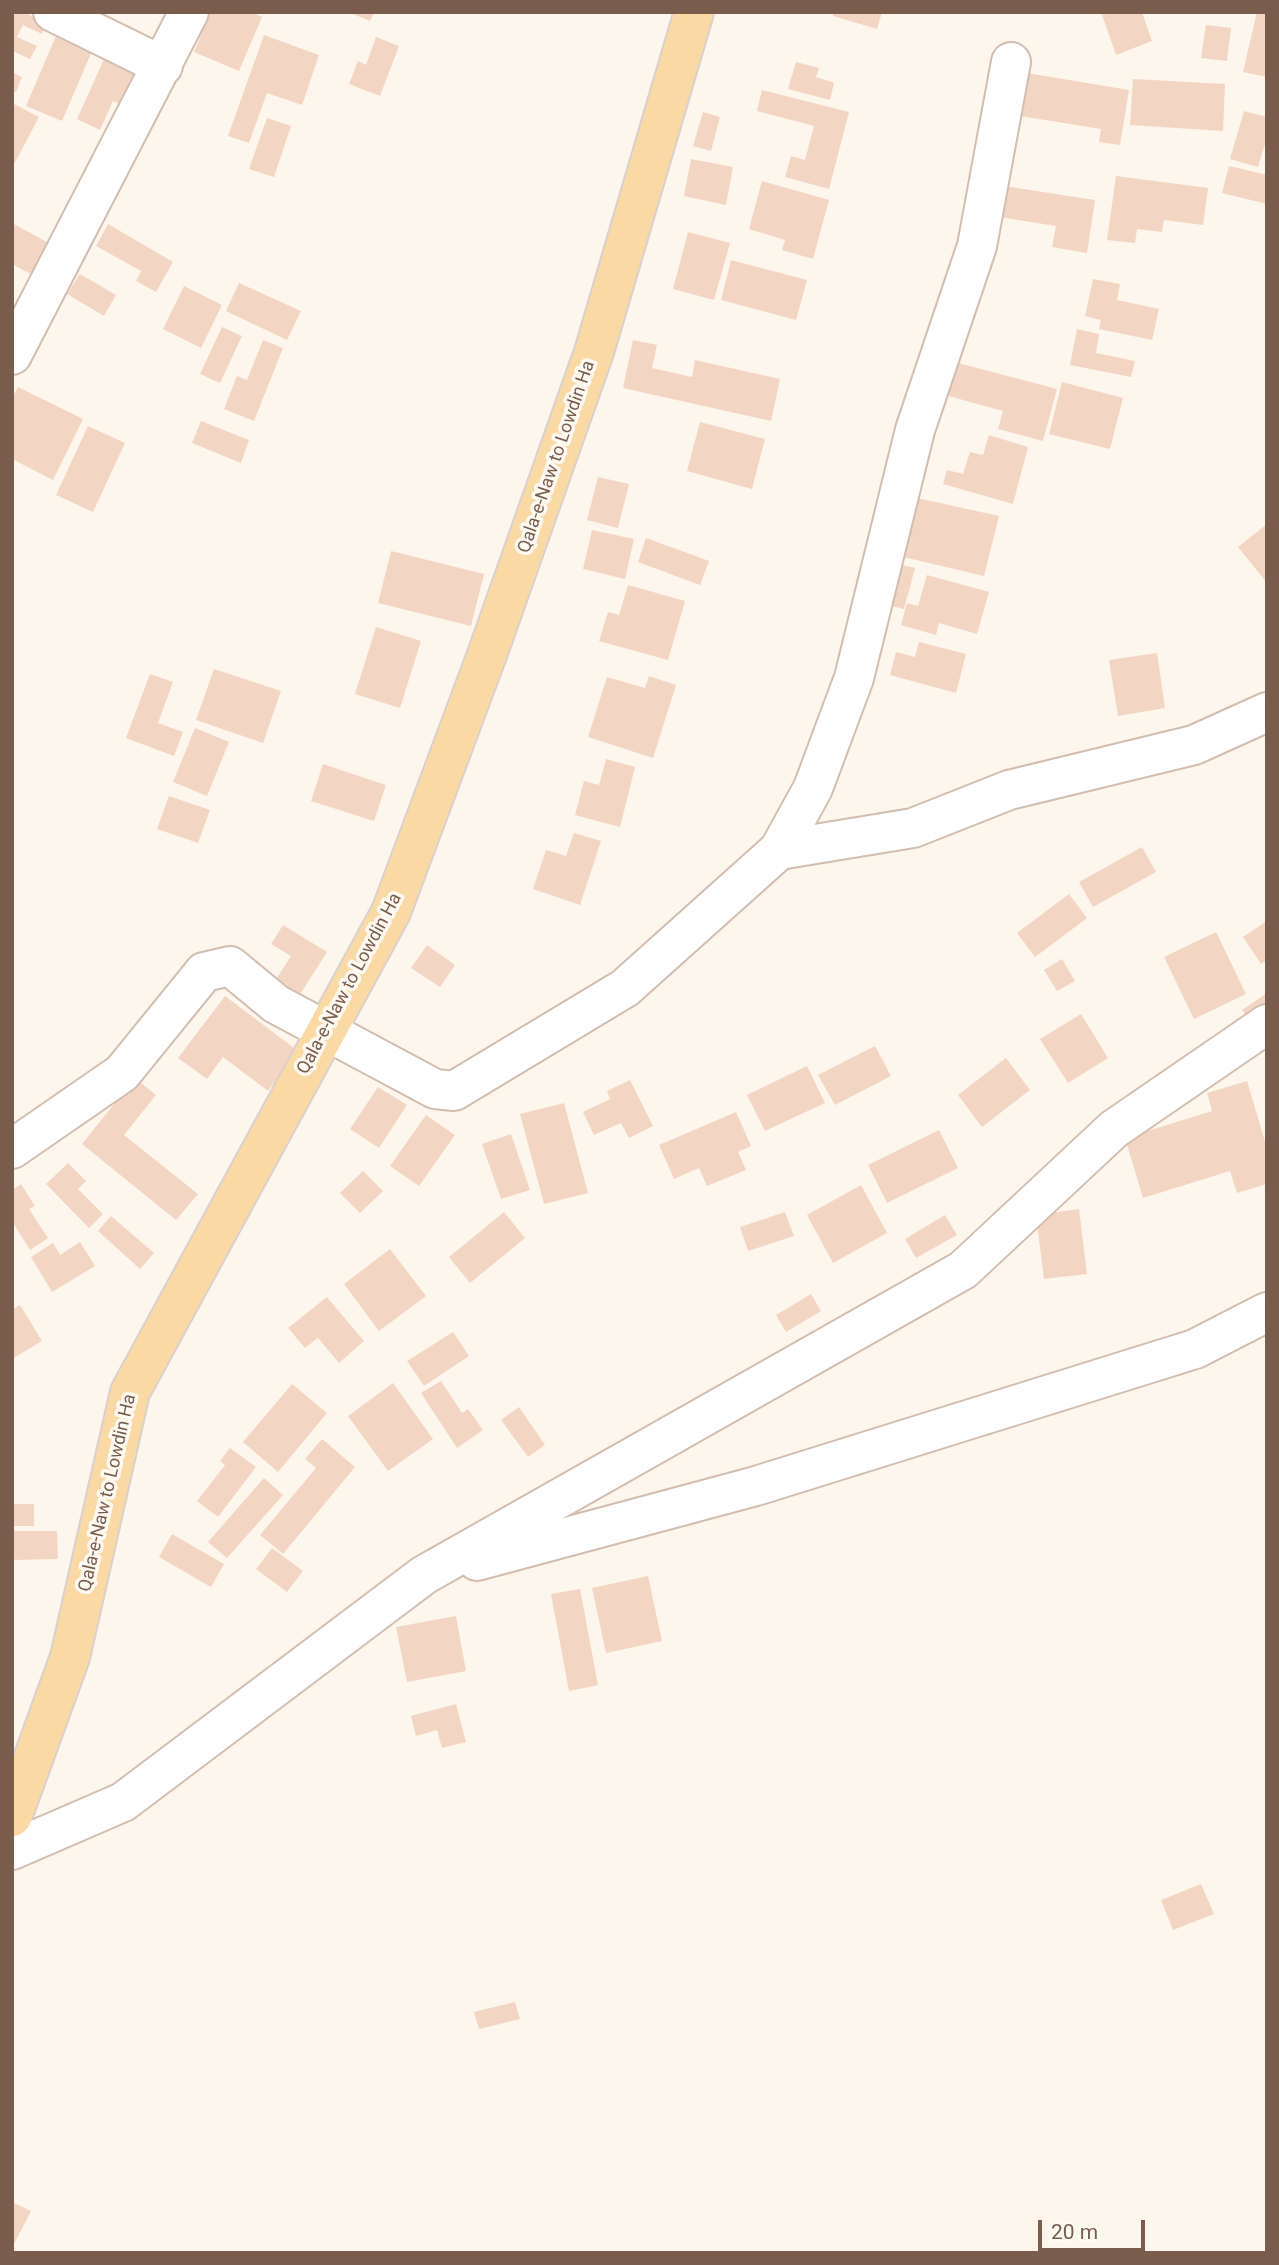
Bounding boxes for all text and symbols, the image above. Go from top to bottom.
street label: Qala-e-Naw to Lowdin Ha [514,358,600,556]
street label: Qala-e-Naw to Lowdin Ha [293,890,407,1078]
street label: Qala-e-Naw to Lowdin Ha [75,1392,141,1594]
scale bar [1041,2206,1148,2250]
text: 20 m [1051,2220,1098,2244]

